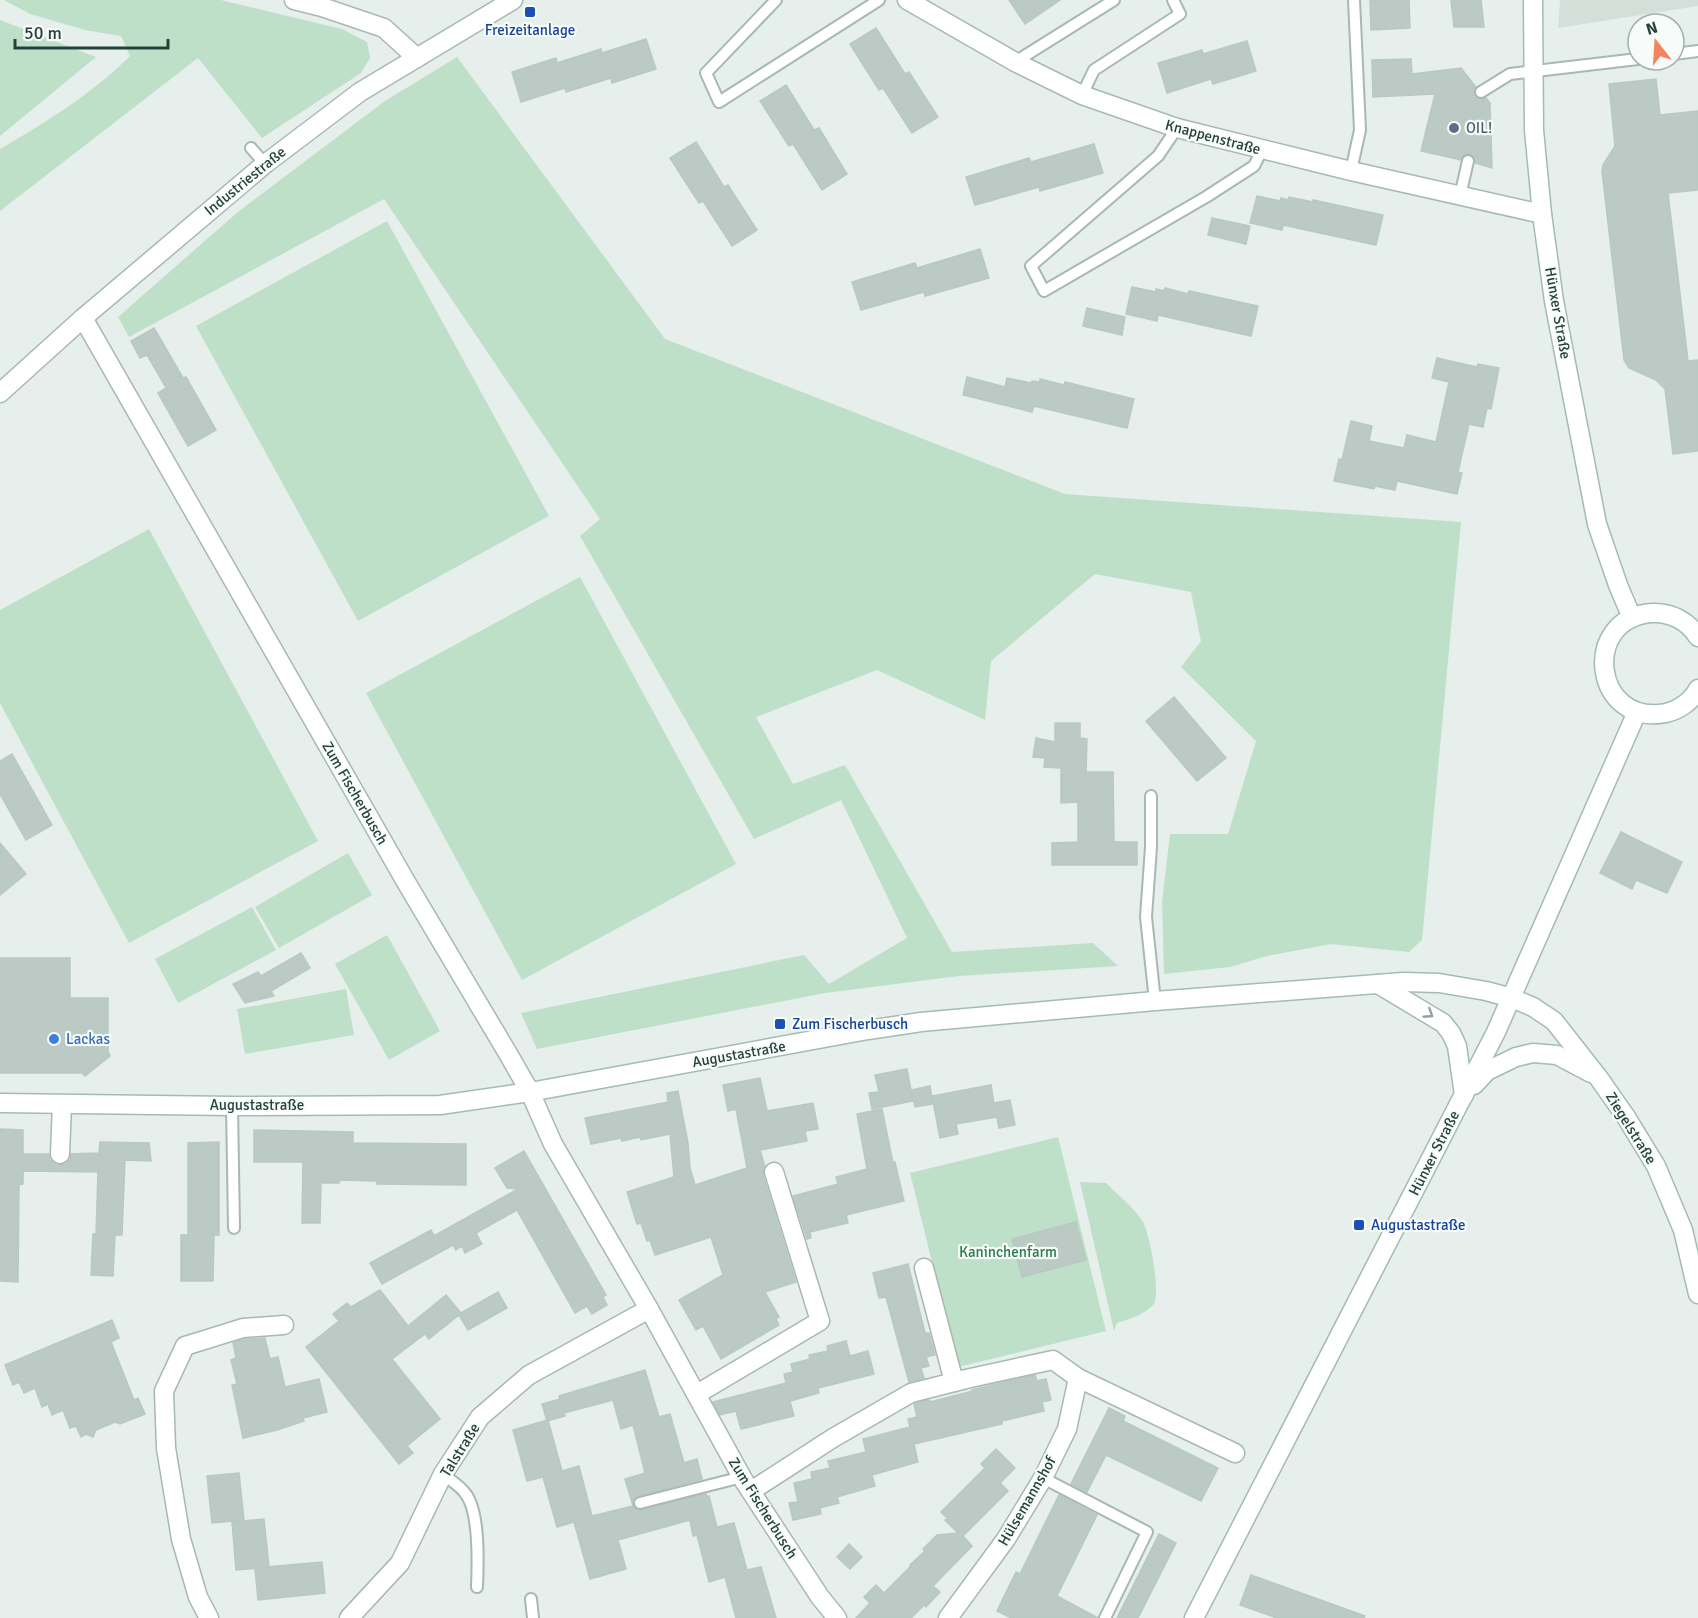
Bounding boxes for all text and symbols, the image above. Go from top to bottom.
marker: Freizeitanlage [523,5,537,19]
scale bar [15,12,168,50]
north arrow [1626,12,1686,72]
text: N [1644,17,1660,40]
place label: Freizeitanlage [485,21,575,39]
text: 50 m [24,22,62,44]
street label: Knappenstraße [1163,116,1263,158]
place label: OIL! [1466,119,1492,137]
marker: OIL! [1447,121,1461,135]
street label: Industriestraße [201,143,289,219]
street label: Hünxer Straße [1541,266,1575,360]
street label: Zum Fischerbusch [318,738,392,848]
one-way arrow [1422,1007,1433,1018]
place label: Zum Fischerbusch [792,1015,908,1033]
marker: Zum Fischerbusch [773,1017,787,1031]
place label: Lackas [66,1030,110,1048]
marker: Lackas [47,1032,61,1046]
street label: Augustastraße [691,1037,787,1071]
street label: Ziegelstraße [1602,1089,1660,1167]
street label: Augustastraße [210,1096,304,1114]
street label: Hünxer Straße [1405,1107,1463,1199]
place label: Augustastraße [1371,1216,1466,1234]
marker: Augustastraße [1352,1218,1366,1232]
park label: Kaninchenfarm [959,1243,1057,1261]
street label: Talstraße [436,1420,484,1480]
street label: Hülsemannshof [994,1452,1060,1549]
street label: Zum Fischerbusch [725,1454,801,1562]

